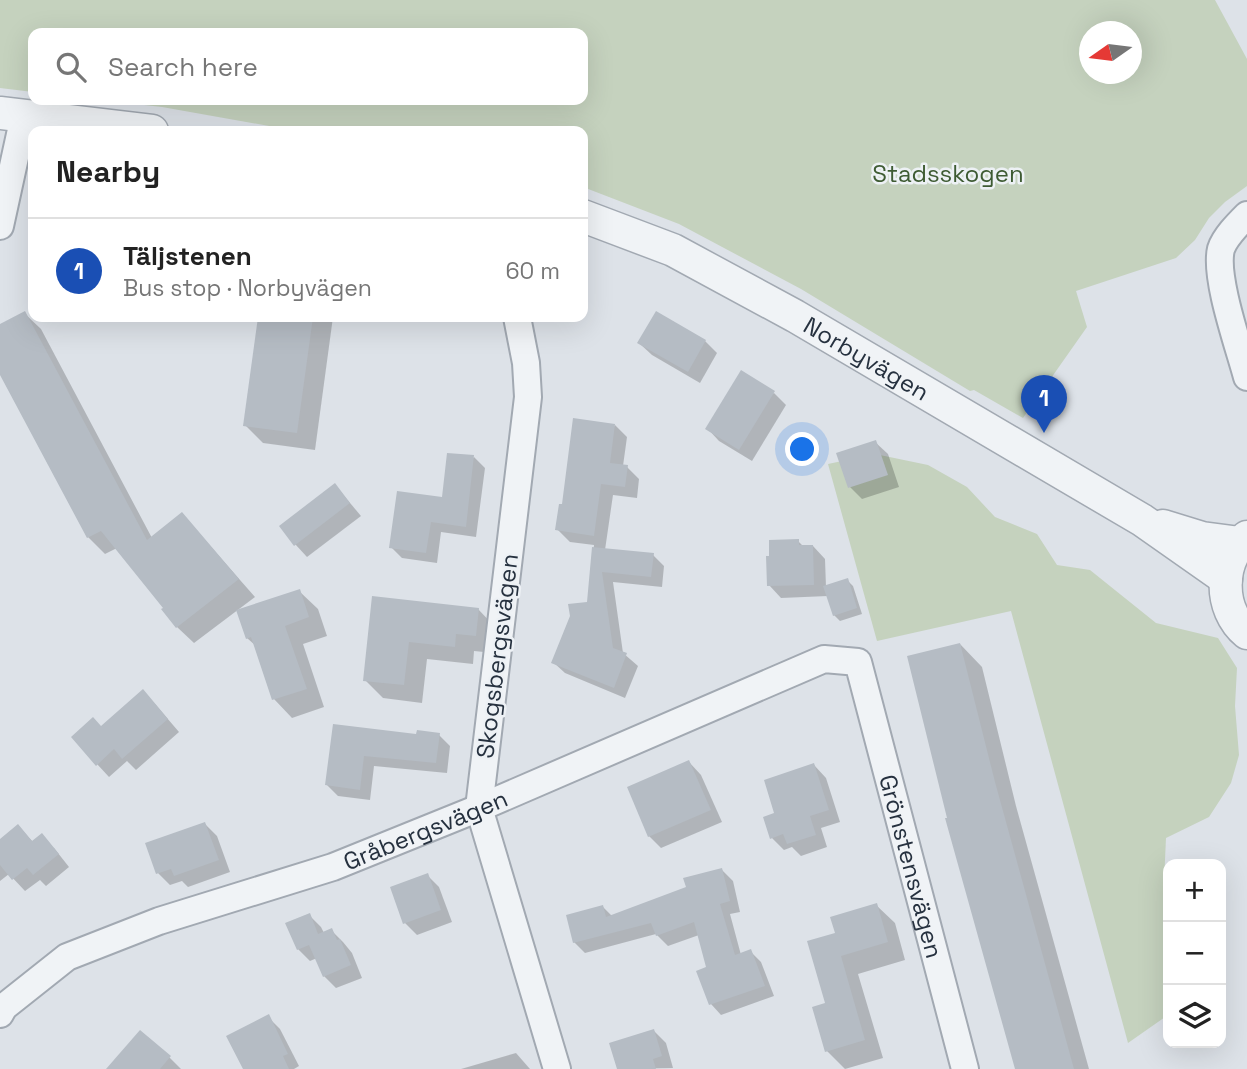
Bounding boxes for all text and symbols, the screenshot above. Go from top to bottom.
north arrow [1079,21,1142,84]
search box [28,28,588,105]
icon: search [52,48,90,86]
text: Search here [108,50,258,84]
text: Nearby [56,152,160,191]
park label: Stadsskogen [872,158,1024,189]
text: Täljstenen [123,239,252,273]
text: 1 [74,256,84,286]
text: 60 m [505,256,560,286]
text: Bus stop · Norbyvägen [123,273,372,303]
street label: Norbyvägen [798,309,935,407]
pin: 1 [1021,375,1067,433]
your location [785,432,819,466]
street label: Skogsbergsvägen [469,552,525,760]
street label: Grönstensvägen [873,771,951,961]
street label: Gråbergsvägen [338,782,512,877]
map controls [1163,859,1226,1048]
button: + [1163,859,1226,922]
button: − [1163,922,1226,985]
button: layers [1163,985,1226,1048]

